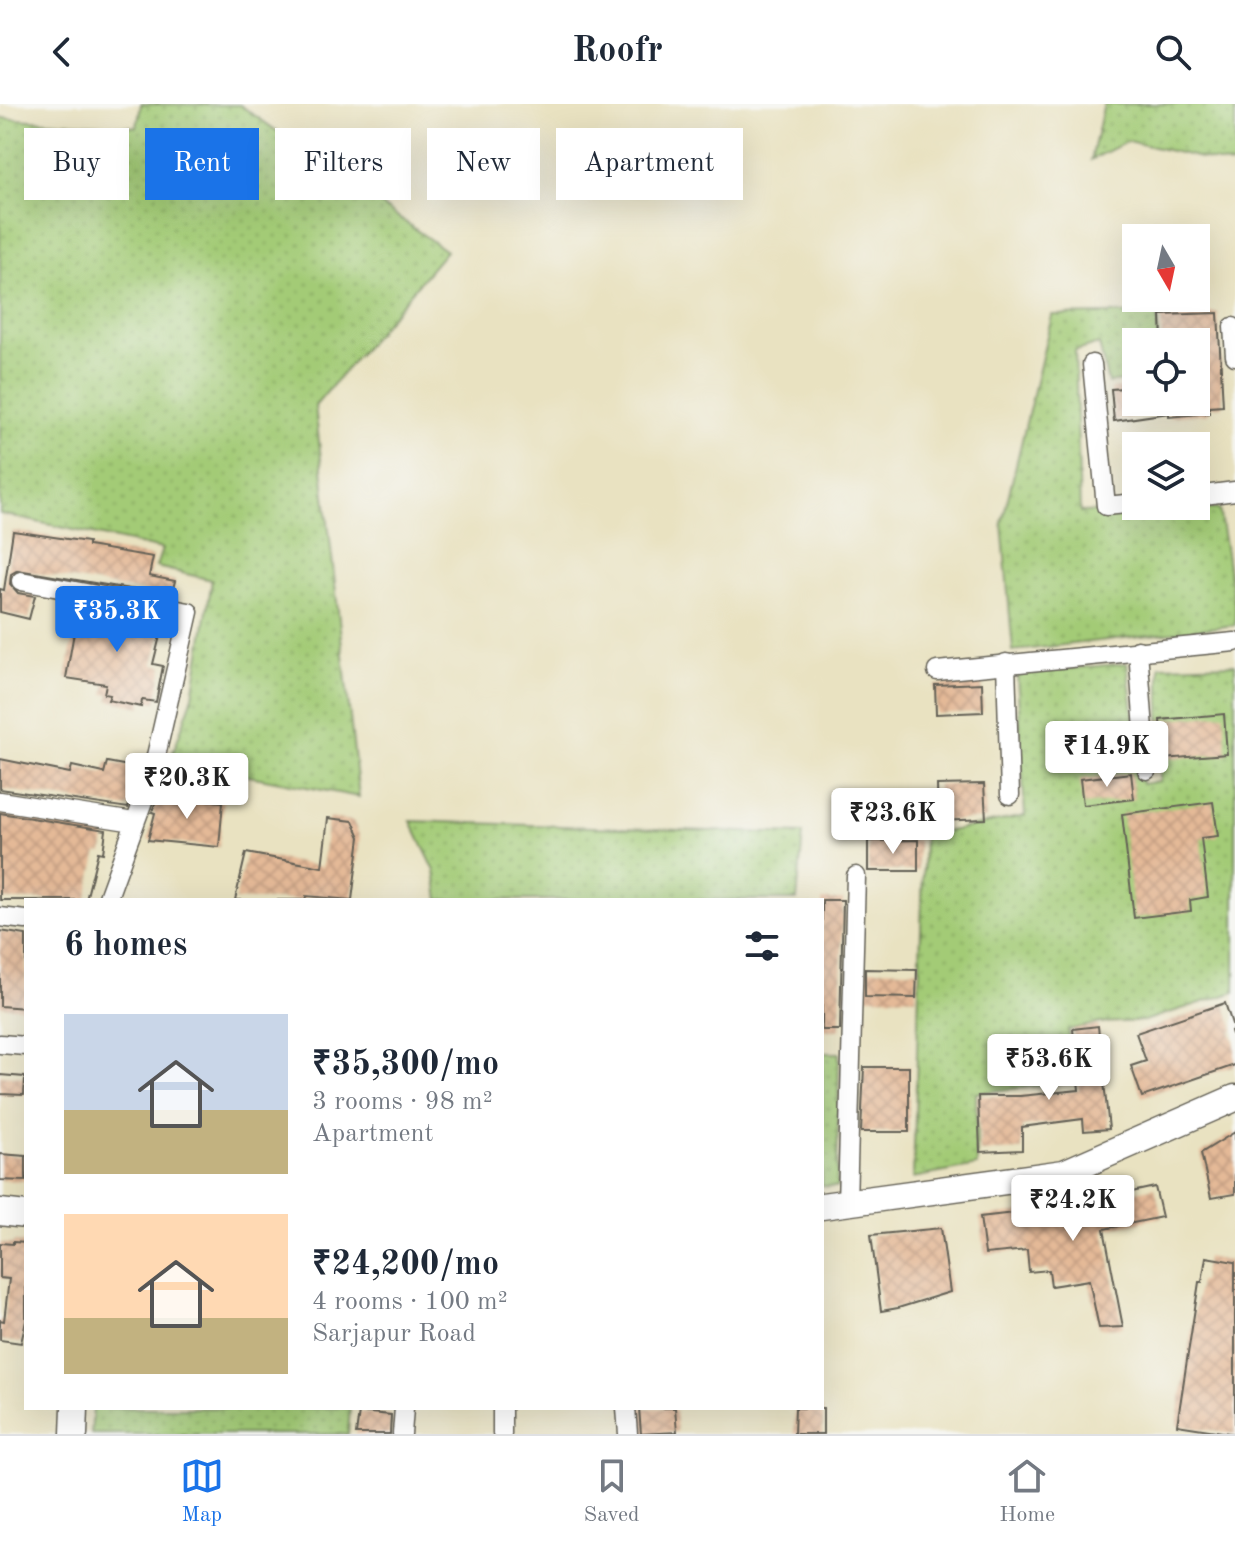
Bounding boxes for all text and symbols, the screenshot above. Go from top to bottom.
icon: back [40,30,84,74]
icon: search [1151,30,1195,74]
text: Roofr [572,34,663,70]
chip: Buy [24,128,129,200]
chip: Rent [145,128,259,200]
chip: Filters [275,128,411,200]
chip: New [427,128,540,200]
chip: Apartment [556,128,743,200]
north arrow [1122,224,1210,312]
map controls [1122,224,1210,520]
button: locate [1122,328,1210,416]
button: layers [1122,432,1210,520]
pin: ₹35.3K [52,586,182,654]
text: ₹35.3K [73,599,161,625]
pin: ₹14.9K [1042,721,1172,789]
text: ₹14.9K [1063,734,1151,760]
pin: ₹20.3K [122,753,252,821]
text: ₹20.3K [143,766,231,792]
pin: ₹23.6K [828,788,958,856]
text: ₹23.6K [849,801,937,827]
icon: filters [740,924,784,968]
text: 6 homes [64,929,187,963]
pin: ₹53.6K [984,1034,1114,1102]
icon: home [128,1046,224,1142]
text: ₹53.6K [1005,1047,1093,1073]
text: ₹35,300/mo [312,1048,499,1082]
text: 3 rooms · 98 m² [312,1089,493,1115]
text: Apartment [312,1121,434,1147]
pin: ₹24.2K [1008,1175,1138,1243]
text: ₹24.2K [1029,1188,1117,1214]
icon: home [128,1246,224,1342]
text: ₹24,200/mo [312,1248,499,1282]
text: 4 rooms · 100 m² [312,1289,508,1315]
text: Sarjapur Road [312,1321,476,1347]
tab: Map [180,1454,224,1529]
tab: Saved [584,1454,640,1529]
tab: Home [999,1454,1055,1529]

